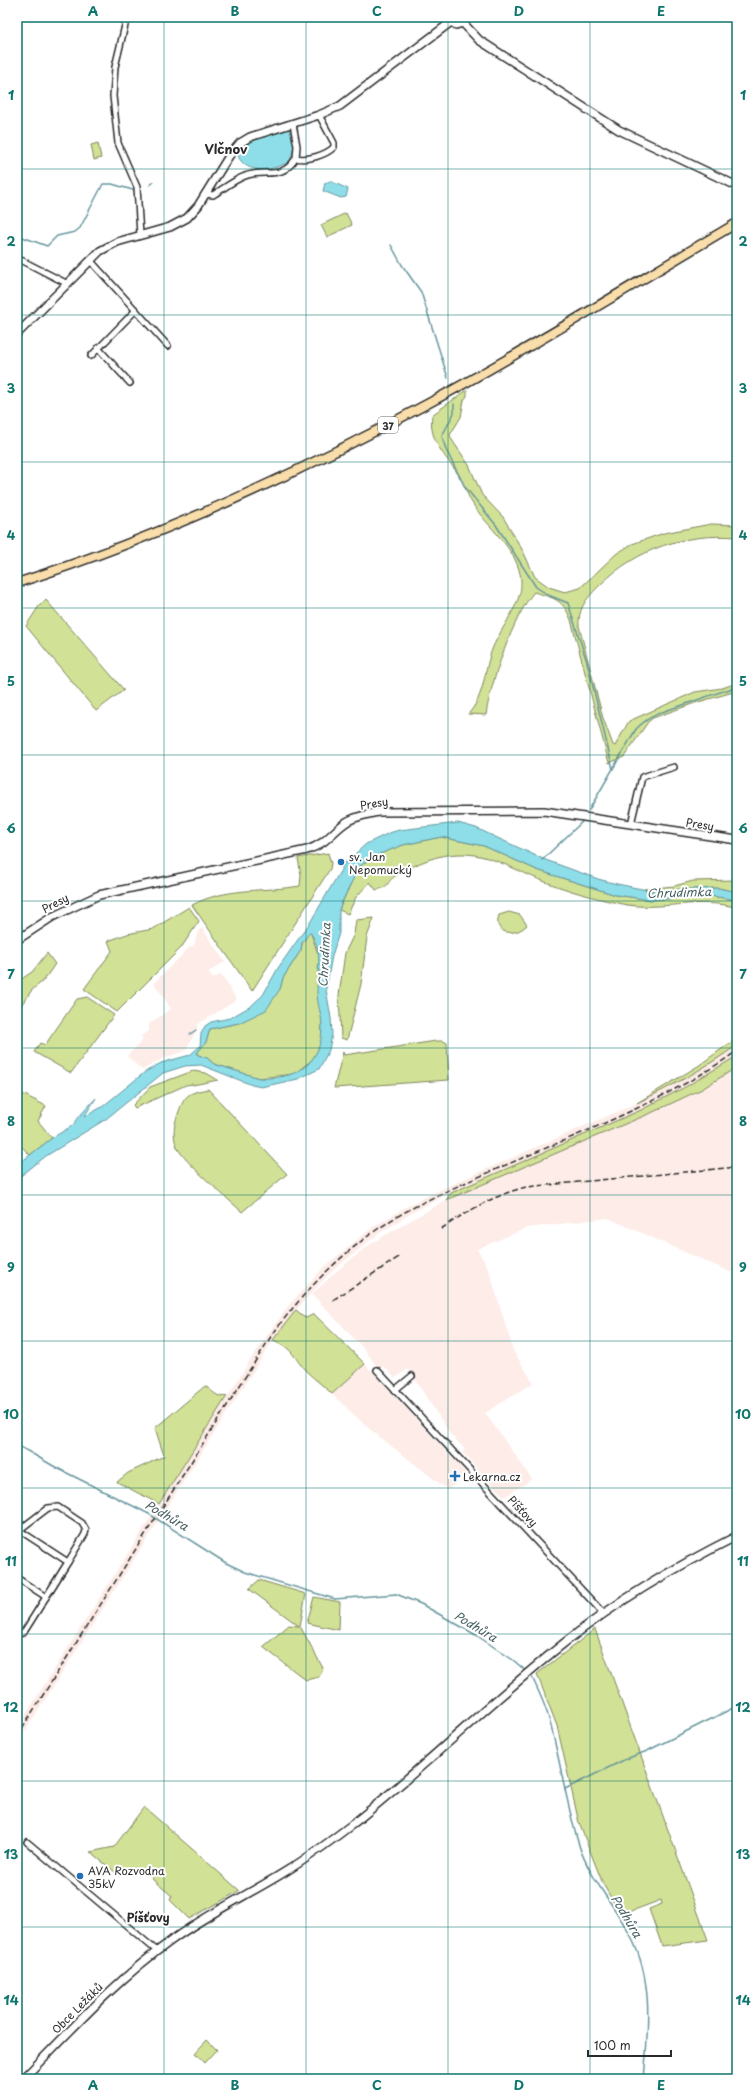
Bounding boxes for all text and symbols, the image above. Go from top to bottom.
text: A [88,1,98,20]
text: B [231,1,240,20]
text: C [372,1,382,20]
text: D [514,1,524,20]
text: E [657,1,665,20]
text: 1 [8,85,14,104]
text: 1 [740,85,746,104]
district label: Vlčnov [205,139,248,158]
text: 2 [6,231,16,250]
text: 2 [738,231,748,250]
text: 3 [7,378,16,397]
text: 3 [739,378,748,397]
road number: 37 [378,417,398,433]
text: 4 [7,525,16,544]
text: 4 [739,525,748,544]
text: 5 [7,671,15,690]
text: 5 [739,671,747,690]
street label: Presy [359,792,389,814]
street label: Presy [685,813,715,835]
text: 6 [6,818,16,837]
text: 6 [738,818,748,837]
place label: sv. Jan Nepomucký [349,848,412,878]
marker: sv. Jan Nepomucký [336,857,346,867]
water label: Chrudimka [647,882,712,902]
street label: Presy [39,889,71,917]
water label: Chrudimka [313,922,335,988]
text: 7 [7,964,15,983]
text: 7 [739,964,747,983]
text: 8 [7,1111,15,1130]
text: 8 [739,1111,747,1130]
text: 9 [7,1257,15,1276]
text: 9 [739,1257,747,1276]
text: 10 [3,1404,19,1423]
text: 10 [735,1404,751,1423]
place label: Lekarna.cz [463,1468,520,1485]
marker: Lekarna.cz [450,1471,460,1481]
street label: Píšťovy [504,1492,542,1530]
water label: Podhůra [142,1495,192,1535]
text: 11 [5,1551,17,1570]
text: 11 [737,1551,749,1570]
water label: Podhůra [451,1606,501,1646]
text: 12 [3,1697,19,1716]
text: 12 [735,1697,751,1716]
text: 13 [4,1844,19,1863]
text: 13 [736,1844,751,1863]
place label: AVA Rozvodna 35kV [88,1862,165,1892]
marker: AVA Rozvodna 35kV [75,1871,85,1881]
water label: Podhůra [607,1891,647,1941]
district label: Píšťovy [126,1908,170,1926]
street label: Obce Ležáků [48,1979,106,2037]
text: 14 [3,1990,19,2009]
text: 14 [735,1990,751,2009]
scale bar [588,2032,671,2058]
text: 100 m [594,2036,631,2054]
text: A [88,2075,98,2094]
text: B [231,2075,240,2094]
text: C [372,2075,382,2094]
text: D [514,2075,524,2094]
text: E [657,2075,665,2094]

